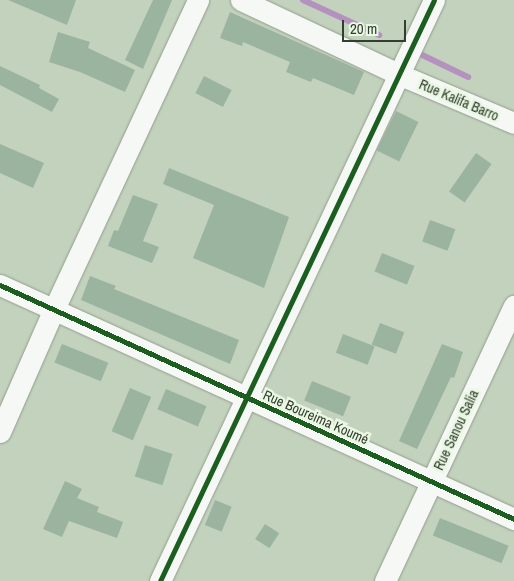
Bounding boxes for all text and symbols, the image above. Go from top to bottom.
scale bar [344,10,408,42]
text: 20 m [350,18,377,39]
street label: Rue Kalifa Barro [417,76,501,124]
street label: Rue Boureima Koumé [261,386,371,448]
street label: Rue Sanou Salia [430,387,482,473]

